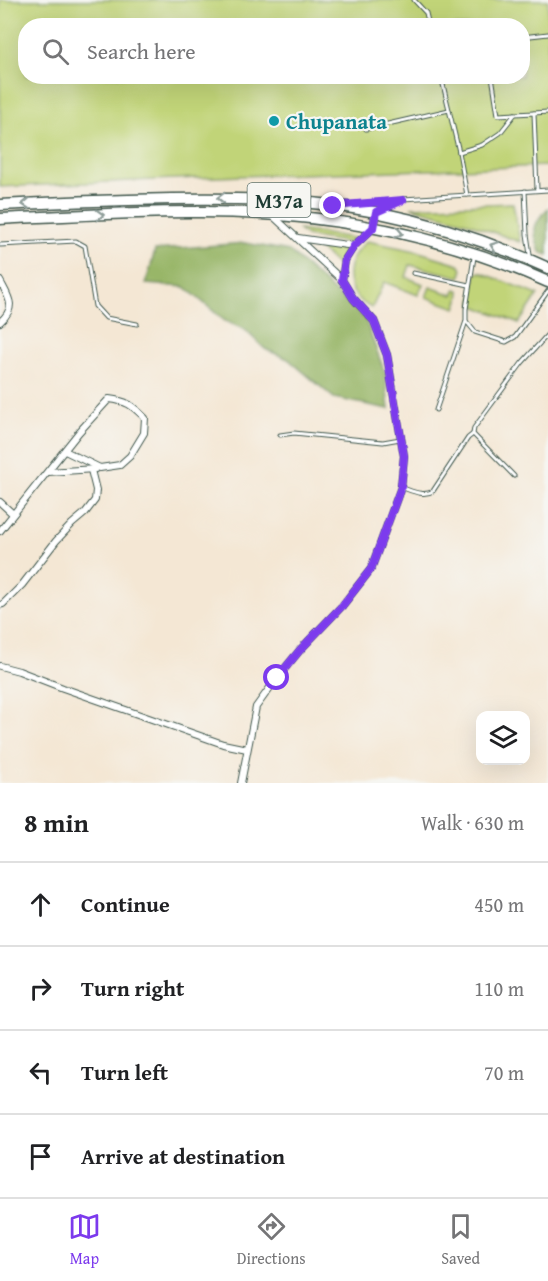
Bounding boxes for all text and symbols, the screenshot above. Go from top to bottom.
search box [18,18,530,84]
icon: search [39,35,72,68]
text: Search here [87,35,196,67]
place label: Chupanata [286,106,387,137]
marker: Chupanata [267,114,281,128]
road number: M37a [248,183,310,217]
one-way arrow [216,192,225,204]
route end [319,192,345,218]
one-way arrow [21,197,30,210]
one-way arrow [96,209,105,221]
one-way arrow [394,226,404,239]
one-way arrow [489,240,500,253]
route start [263,664,289,690]
map controls [476,711,530,765]
button: layers [476,711,530,765]
text: 8 min [24,803,89,842]
text: Walk · 630 m [421,808,524,837]
icon: ahead [24,888,57,921]
text: Continue [81,888,170,920]
text: 450 m [474,890,524,919]
icon: right [24,972,57,1005]
text: Turn right [81,972,184,1004]
text: 110 m [474,974,524,1003]
icon: left [24,1056,57,1089]
text: Turn left [81,1056,168,1088]
text: 70 m [484,1058,524,1087]
icon: arrive [24,1140,57,1173]
text: Arrive at destination [81,1140,285,1172]
tab: Map [68,1210,101,1270]
tab: Directions [237,1210,306,1270]
tab: Saved [441,1210,480,1270]

